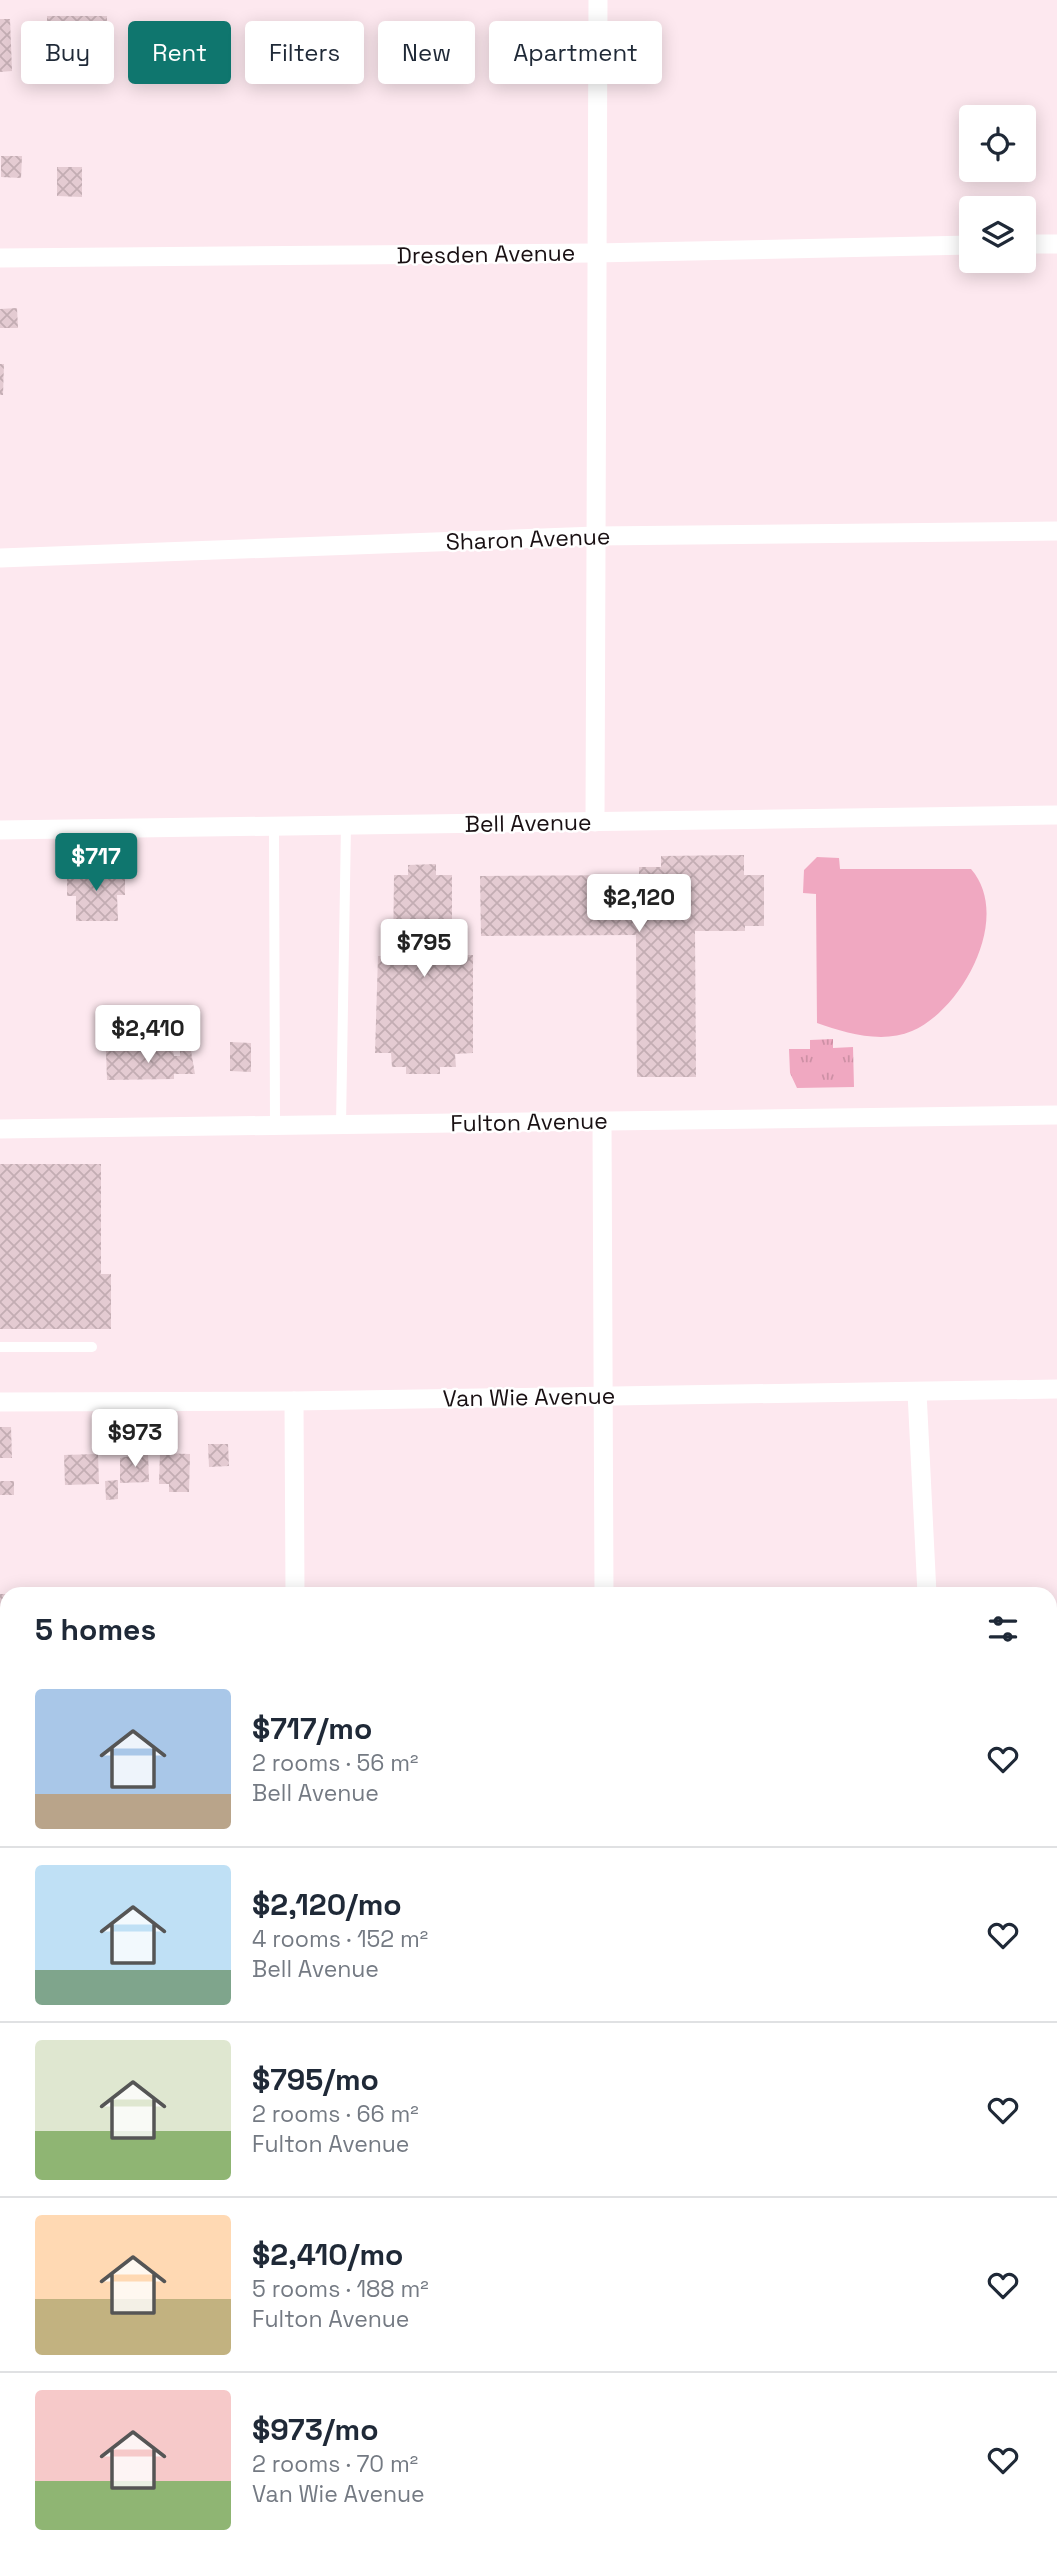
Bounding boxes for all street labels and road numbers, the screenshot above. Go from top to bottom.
street label: Dresden Avenue [396,237,576,271]
street label: Sharon Avenue [445,521,611,557]
street label: Bell Avenue [464,807,592,839]
street label: Fulton Avenue [450,1106,608,1138]
street label: Van Wie Avenue [442,1380,616,1414]

